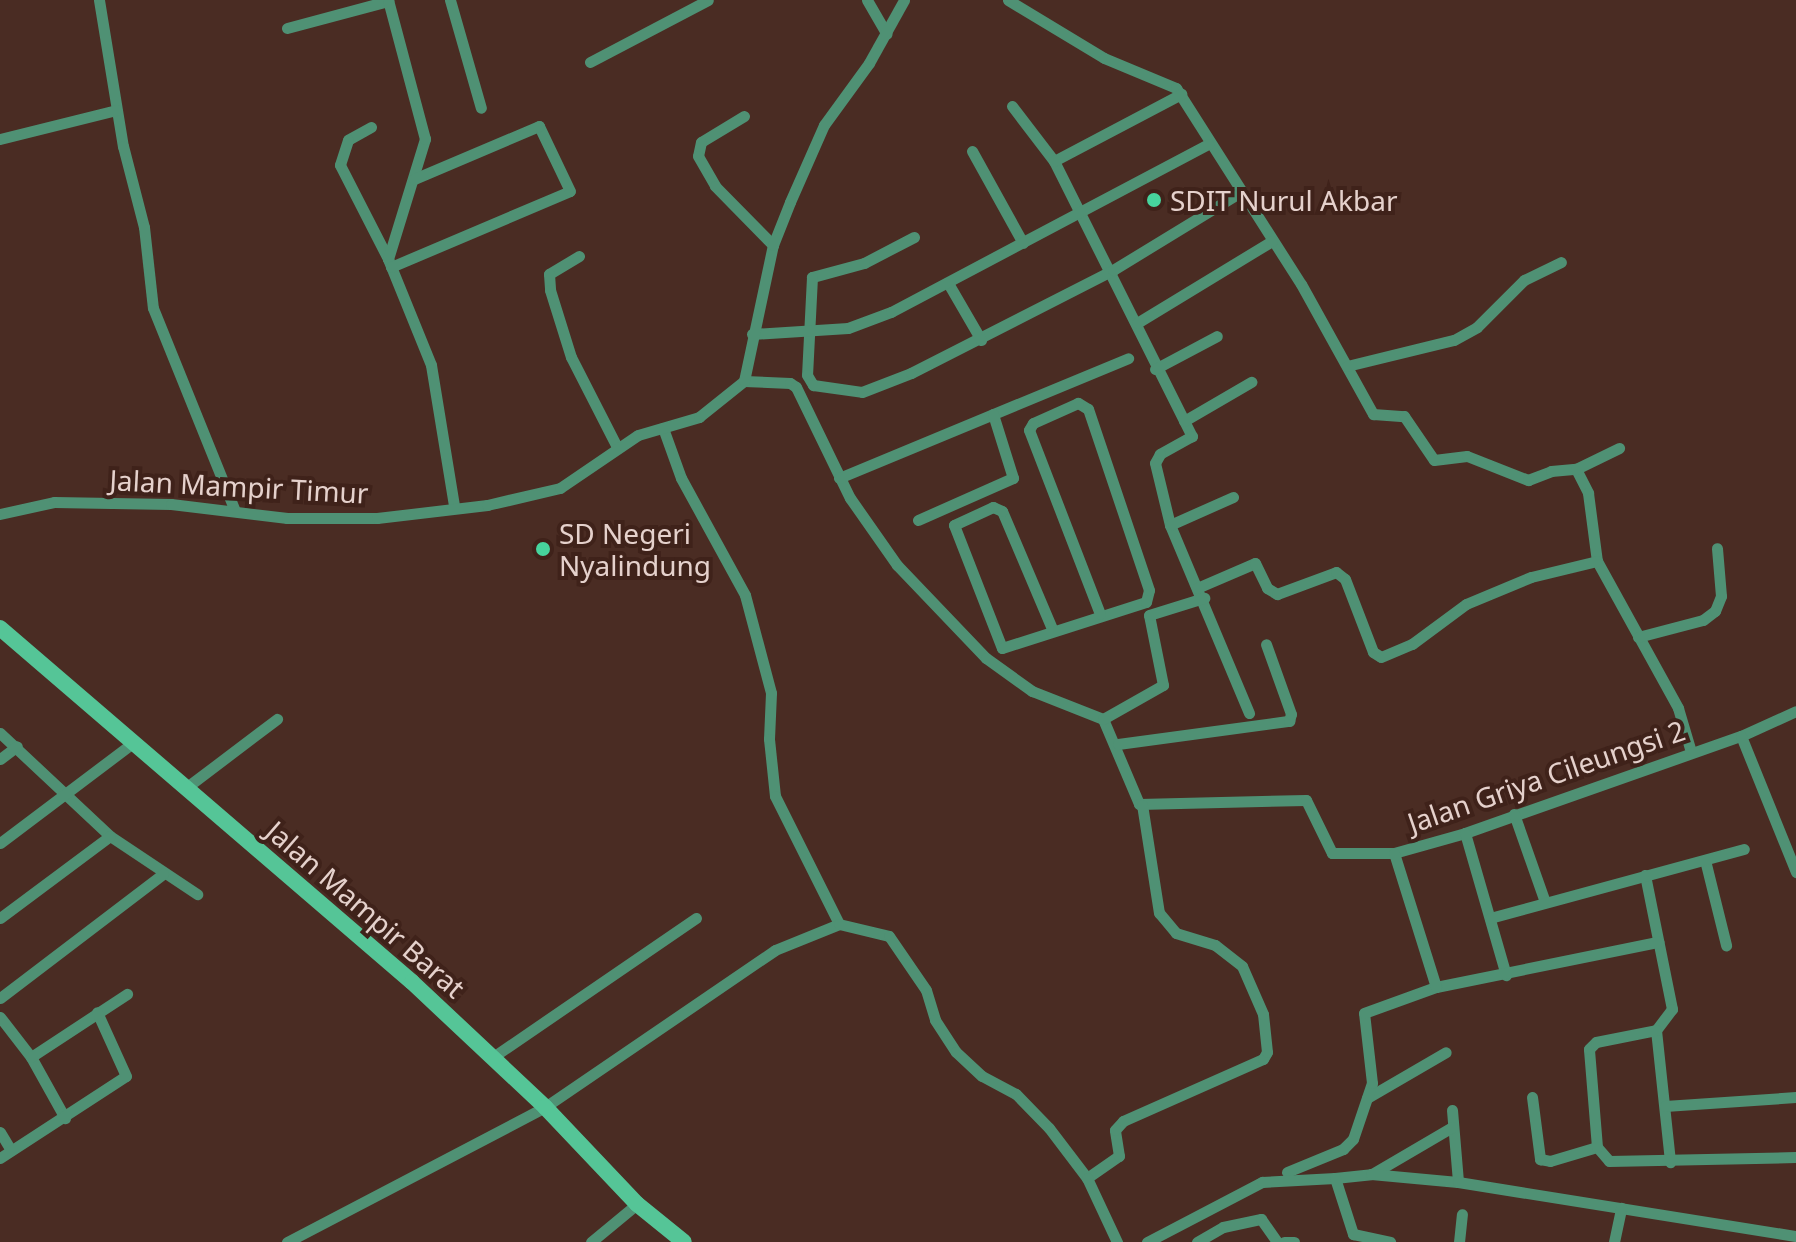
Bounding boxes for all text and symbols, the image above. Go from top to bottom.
place label: SDIT Nurul Akbar [1170,183,1397,217]
marker: SDIT Nurul Akbar [1145,191,1163,209]
street label: Jalan Mampir Timur [109,462,369,510]
place label: SD Negeri Nyalindung [559,516,711,582]
marker: SD Negeri Nyalindung [534,540,552,558]
street label: Jalan Griya Cileungsi 2 [1403,713,1689,839]
street label: Jalan Mampir Barat [260,814,472,1004]

